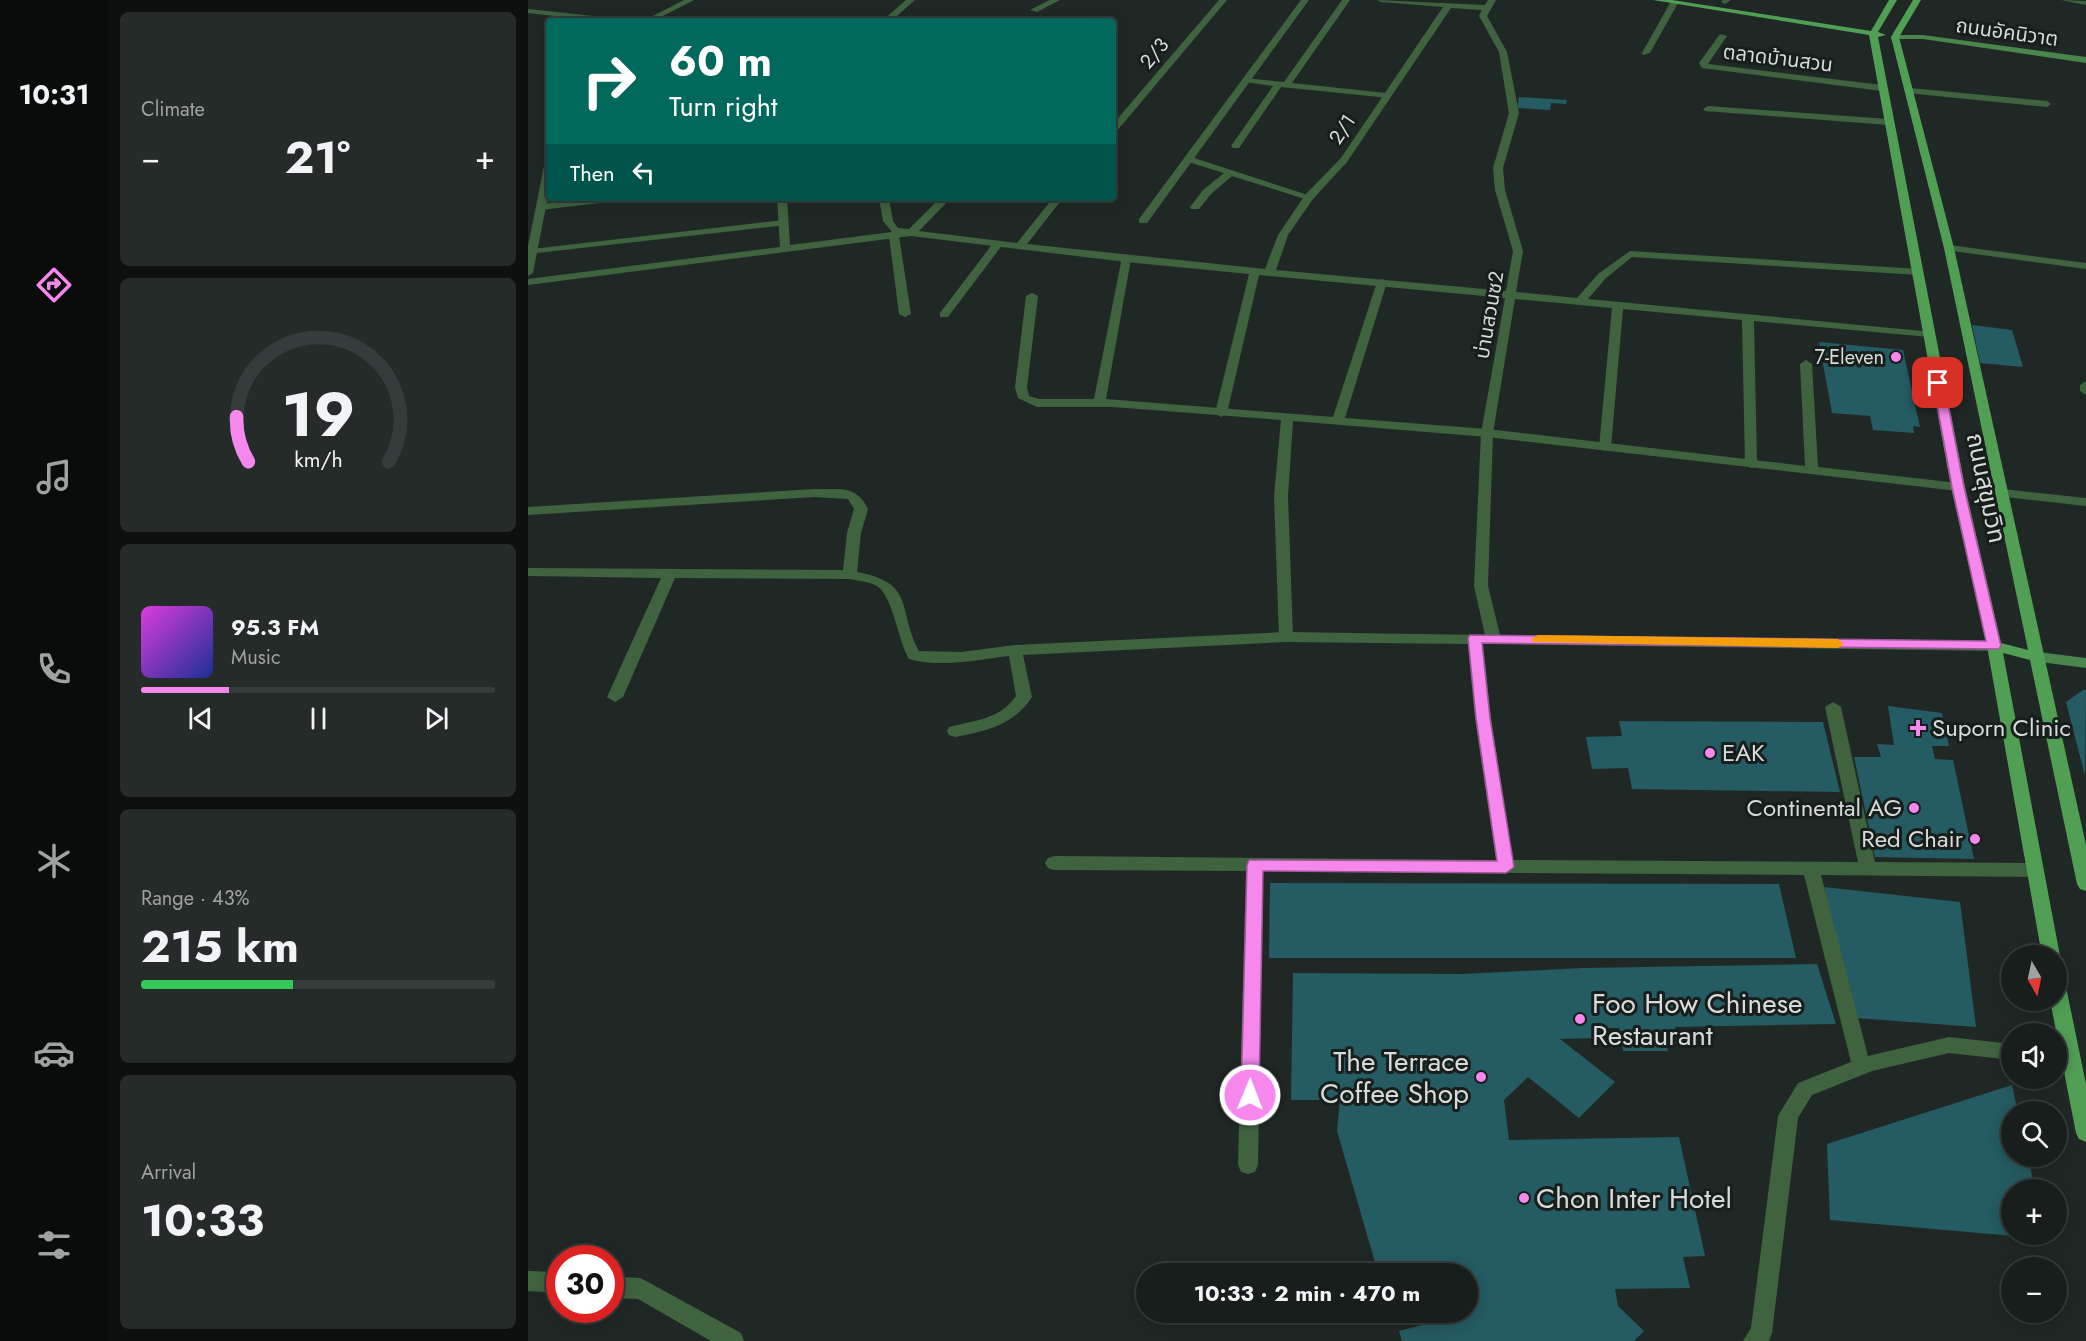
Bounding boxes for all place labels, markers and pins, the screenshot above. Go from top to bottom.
place label: 7-Eleven [1814,343,1884,372]
marker: 7-Eleven [1889,350,1903,364]
pin [1912,357,1963,408]
place label: Suporn Clinic [1932,710,2071,745]
marker: Suporn Clinic [1909,719,1927,737]
place label: EAK [1722,735,1765,770]
marker: EAK [1703,746,1717,760]
place label: Continental AG [1747,790,1902,825]
marker: Continental AG [1907,801,1921,815]
place label: Red Chair [1861,821,1964,856]
marker: Red Chair [1968,832,1982,846]
place label: Foo How Chinese Restaurant [1592,983,1802,1056]
marker: Foo How Chinese Restaurant [1573,1012,1587,1026]
place label: The Terrace Coffee Shop [1320,1041,1469,1114]
marker: The Terrace Coffee Shop [1474,1070,1488,1084]
place label: Chon Inter Hotel [1536,1178,1732,1219]
marker: Chon Inter Hotel [1517,1191,1531,1205]

